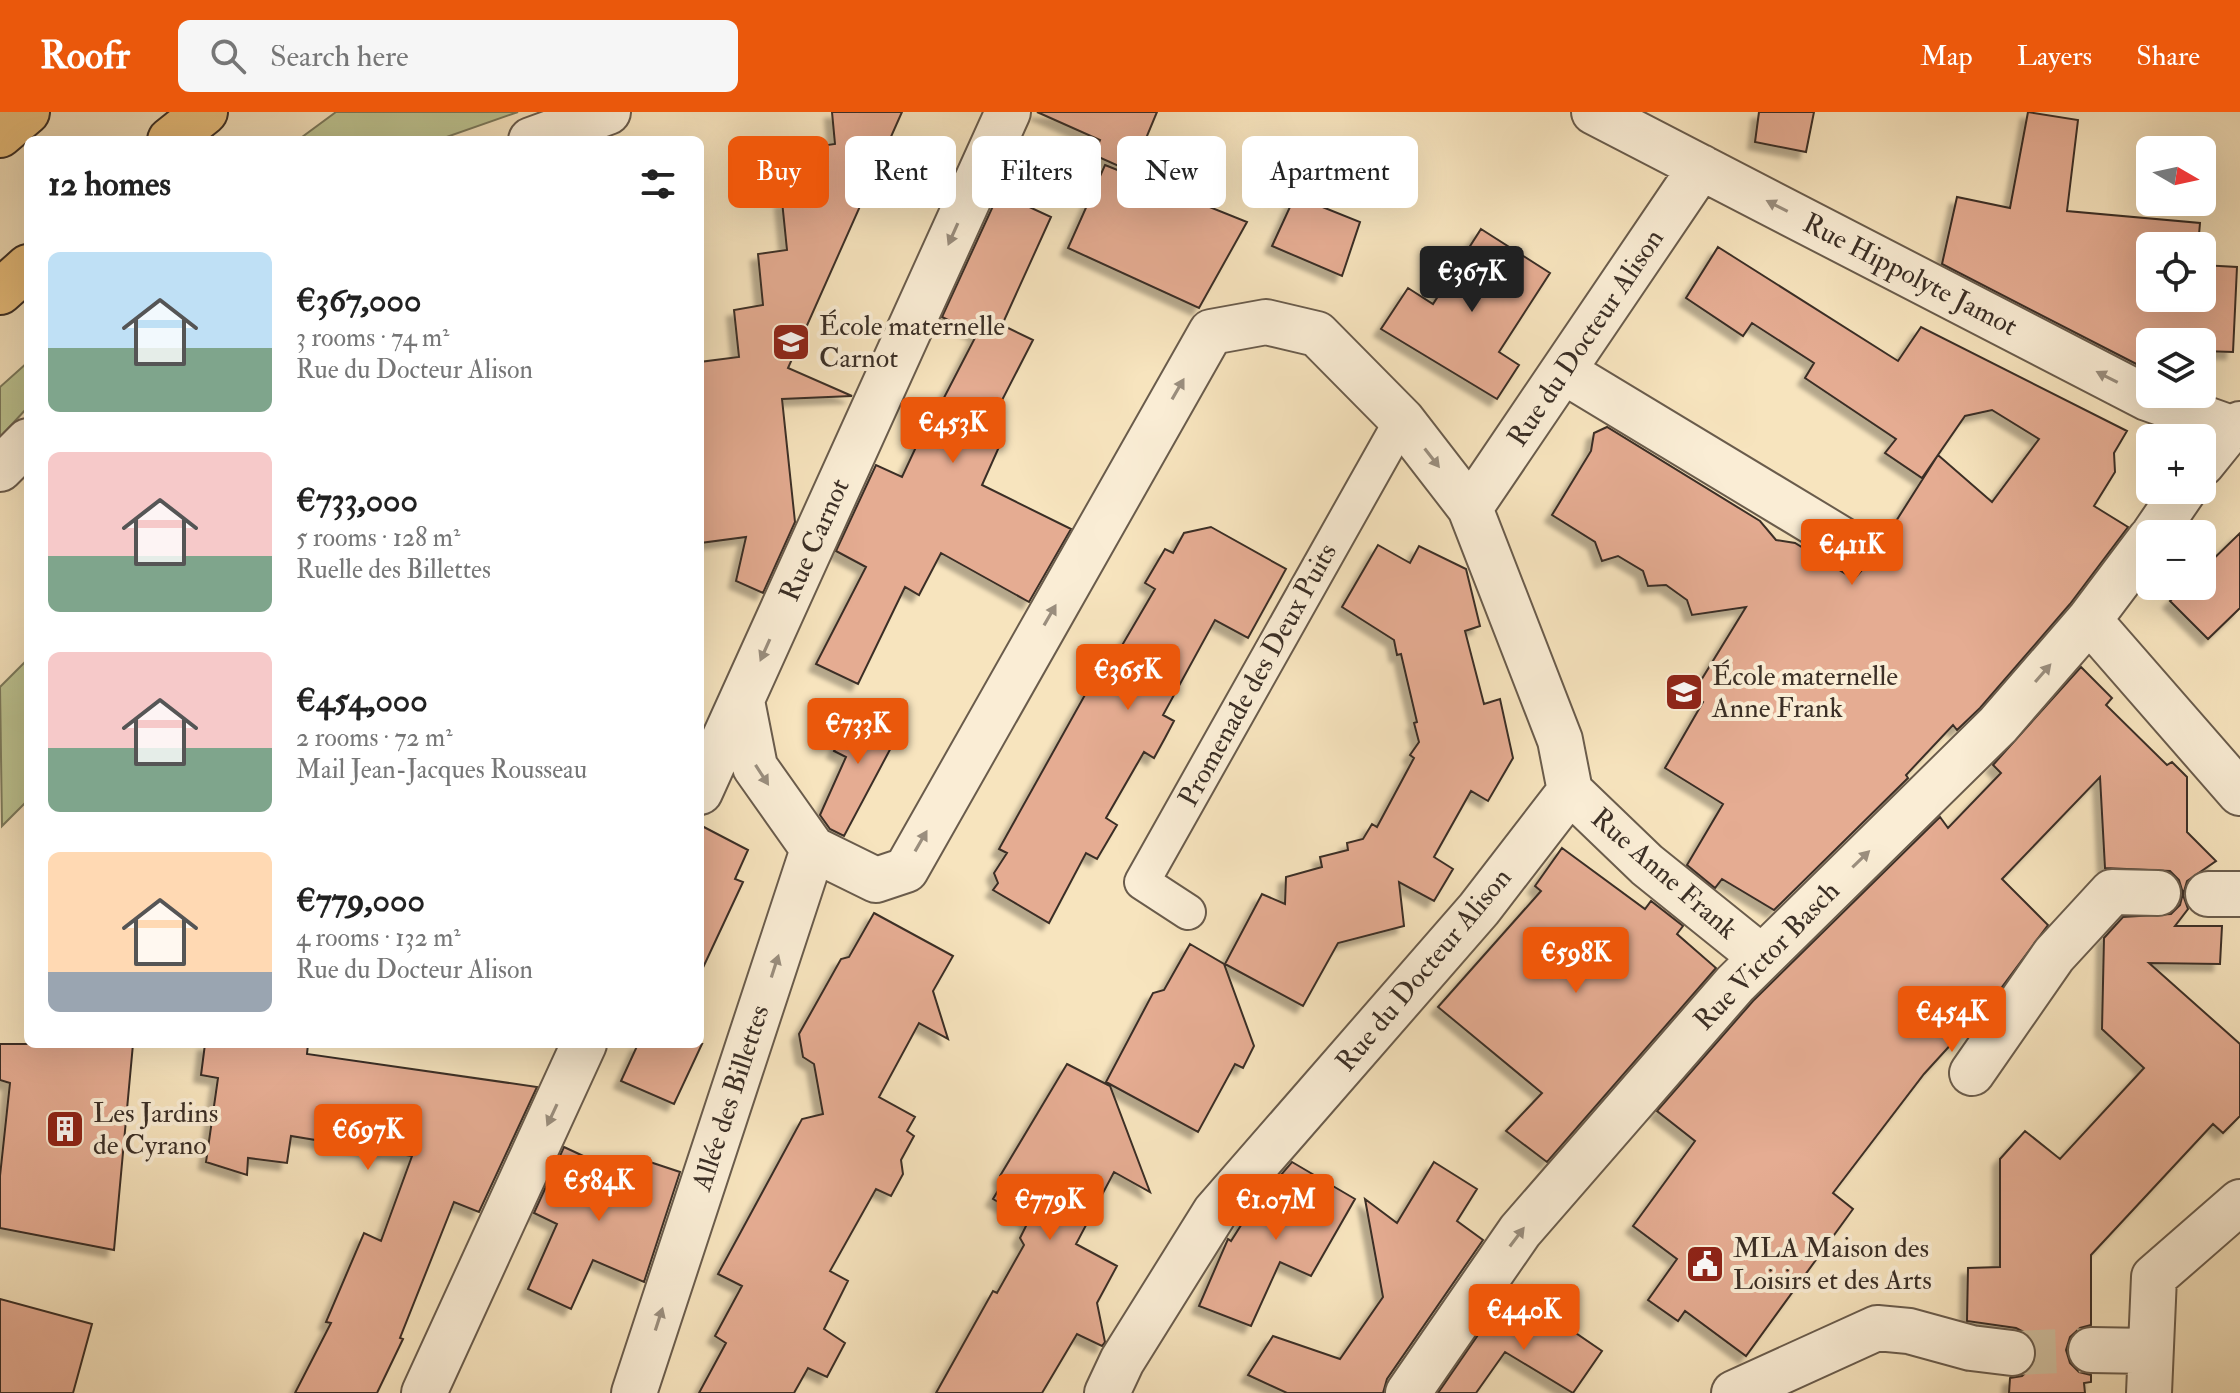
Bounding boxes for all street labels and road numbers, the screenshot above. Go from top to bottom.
street label: Rue Hippolyte Jamot [1797,206,2023,344]
street label: Rue du Docteur Alison [1500,222,1672,454]
street label: Rue Carnot [772,473,858,607]
street label: Promenade des Deux Puits [1171,537,1345,813]
street label: Rue Anne Frank [1584,801,1745,948]
street label: Rue du Docteur Alison [1329,861,1519,1079]
street label: Rue Victor Basch [1687,874,1847,1038]
street label: Allée des Billettes [684,1001,778,1196]

